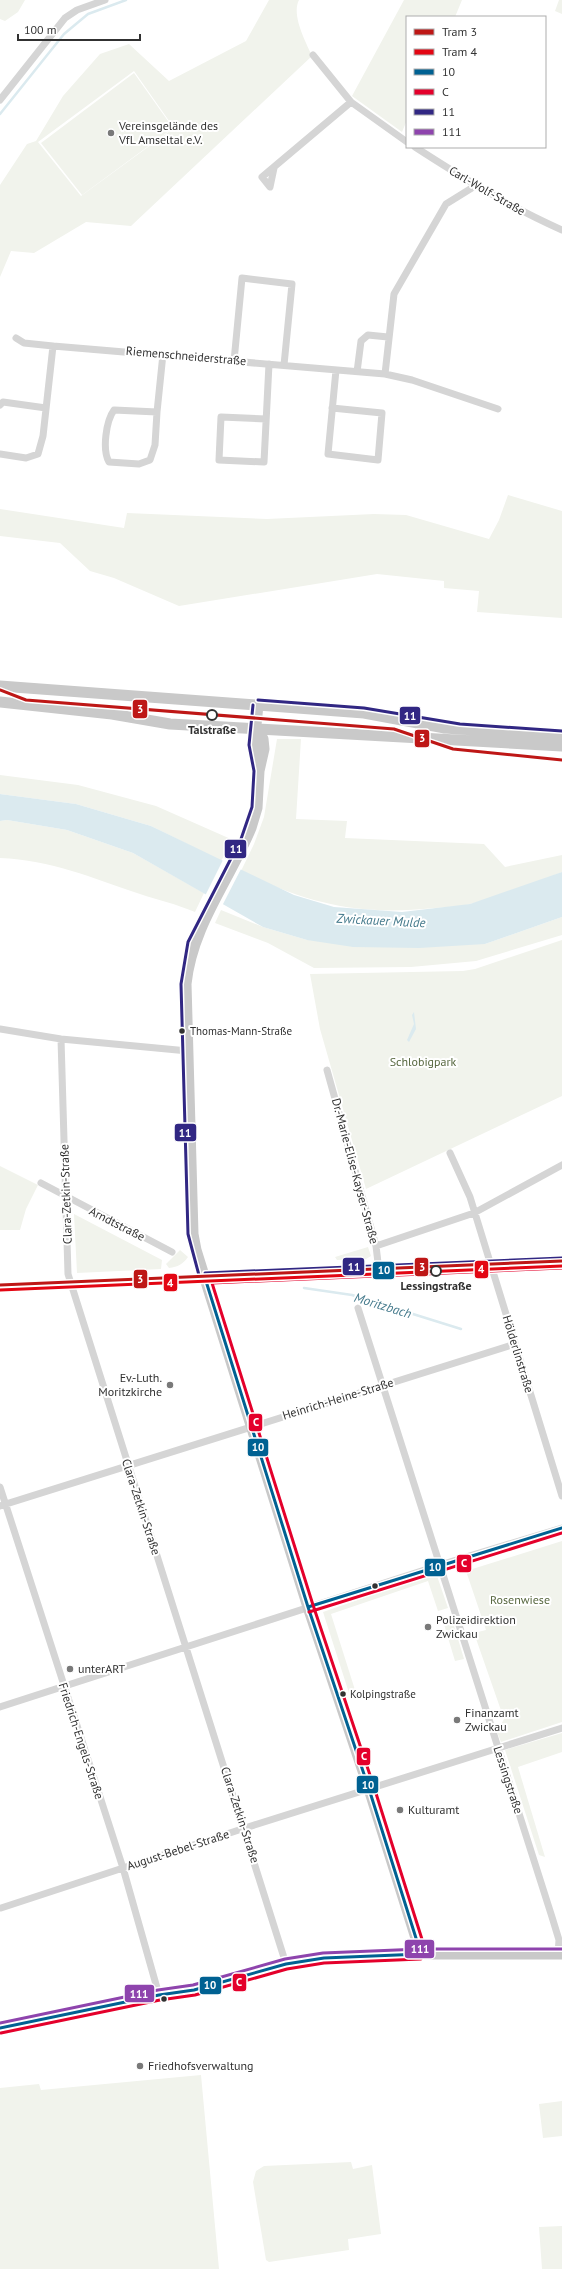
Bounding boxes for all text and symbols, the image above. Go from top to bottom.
scale bar [18,16,140,42]
legend [406,16,546,148]
text: 100 m [24,22,57,37]
text: Tram 3 [442,24,477,39]
text: Tram 4 [442,44,477,59]
text: 10 [442,64,456,79]
text: C [442,84,449,99]
text: 11 [442,104,455,119]
place label: Vereinsgelände des VfL Amseltal e.V. [118,118,218,147]
text: 111 [442,124,462,139]
marker: Vereinsgelände des VfL Amseltal e.V. [106,128,116,138]
street label: Carl-Wolf-Straße [446,163,528,218]
street label: Riemenschneiderstraße [125,343,247,368]
line badge: 3 [132,699,148,719]
text: 3 [137,702,143,716]
line badge: 11 [399,706,421,725]
marker: Talstraße [206,709,218,721]
text: 11 [404,709,416,723]
place label: Talstraße [188,722,236,737]
line badge: 3 [414,729,430,748]
text: 3 [419,731,425,745]
line badge: 11 [224,839,247,859]
text: 11 [230,842,242,856]
water label: Zwickauer Mulde [335,910,426,931]
place label: Thomas-Mann-Straße [190,1024,292,1038]
marker: Thomas-Mann-Straße [177,1026,187,1036]
park label: Schlobigpark [390,1054,457,1069]
street label: Dr.-Marie-Elise-Kayser-Straße [329,1096,382,1245]
line badge: 11 [174,1123,197,1142]
text: 11 [179,1126,191,1140]
street label: Clara-Zetkin-Straße [56,1144,75,1244]
street label: Arndtstraße [87,1203,148,1244]
line badge: 11 [342,1257,365,1276]
line badge: 3 [414,1257,429,1277]
text: 11 [348,1260,360,1274]
text: 3 [419,1260,425,1274]
line badge: 4 [474,1260,489,1279]
line badge: 10 [372,1261,395,1280]
text: 4 [478,1262,485,1276]
text: 10 [378,1263,390,1277]
marker: Lessingstraße [430,1265,442,1277]
line badge: 3 [133,1269,148,1289]
text: 3 [137,1272,143,1286]
line badge: 4 [163,1273,178,1292]
text: 4 [167,1276,174,1290]
place label: Lessingstraße [400,1278,472,1293]
water label: Moritzbach [352,1289,414,1322]
street label: Hölderlinstraße [500,1313,537,1394]
place label: Ev.-Luth. Moritzkirche [98,1370,162,1399]
street label: Heinrich-Heine-Straße [280,1374,395,1423]
marker: Ev.-Luth. Moritzkirche [165,1380,175,1390]
line badge: C [248,1413,263,1432]
text: C [253,1415,259,1429]
line badge: 10 [247,1438,269,1457]
text: 10 [252,1440,264,1454]
street label: Clara-Zetkin-Straße [119,1457,164,1557]
line badge: C [456,1554,472,1573]
text: C [461,1556,467,1570]
line badge: 10 [424,1558,446,1577]
text: 10 [429,1560,441,1574]
unlabelled marker [370,1581,380,1591]
park label: Rosenwiese [490,1592,550,1607]
place label: Polizeidirektion Zwickau [436,1612,516,1641]
marker: Polizeidirektion Zwickau [423,1622,433,1632]
place label: unterART [78,1661,126,1676]
marker: unterART [65,1664,75,1674]
street label: Friedrich-Engels-Straße [56,1681,107,1801]
place label: Kolpingstraße [350,1687,416,1701]
marker: Kolpingstraße [338,1689,348,1699]
place label: Finanzamt Zwickau [465,1705,519,1734]
marker: Finanzamt Zwickau [452,1715,462,1725]
street label: Lessingstraße [490,1744,526,1816]
line badge: C [356,1747,371,1766]
text: C [361,1749,367,1763]
street label: Clara-Zetkin-Straße [218,1765,263,1865]
line badge: 10 [356,1775,379,1794]
text: 10 [362,1778,374,1792]
place label: Kulturamt [408,1802,459,1817]
marker: Kulturamt [395,1805,405,1815]
street label: August-Bebel-Straße [125,1826,231,1873]
line badge: 111 [404,1939,435,1959]
text: 111 [411,1942,429,1956]
line badge: C [232,1973,247,1992]
text: C [236,1975,242,1989]
line badge: 10 [199,1976,222,1995]
text: 10 [204,1978,216,1992]
line badge: 111 [124,1984,155,2003]
text: 111 [130,1987,148,2001]
unlabelled marker [159,1994,169,2004]
place label: Friedhofsverwaltung [148,2058,253,2073]
marker: Friedhofsverwaltung [135,2061,145,2071]

